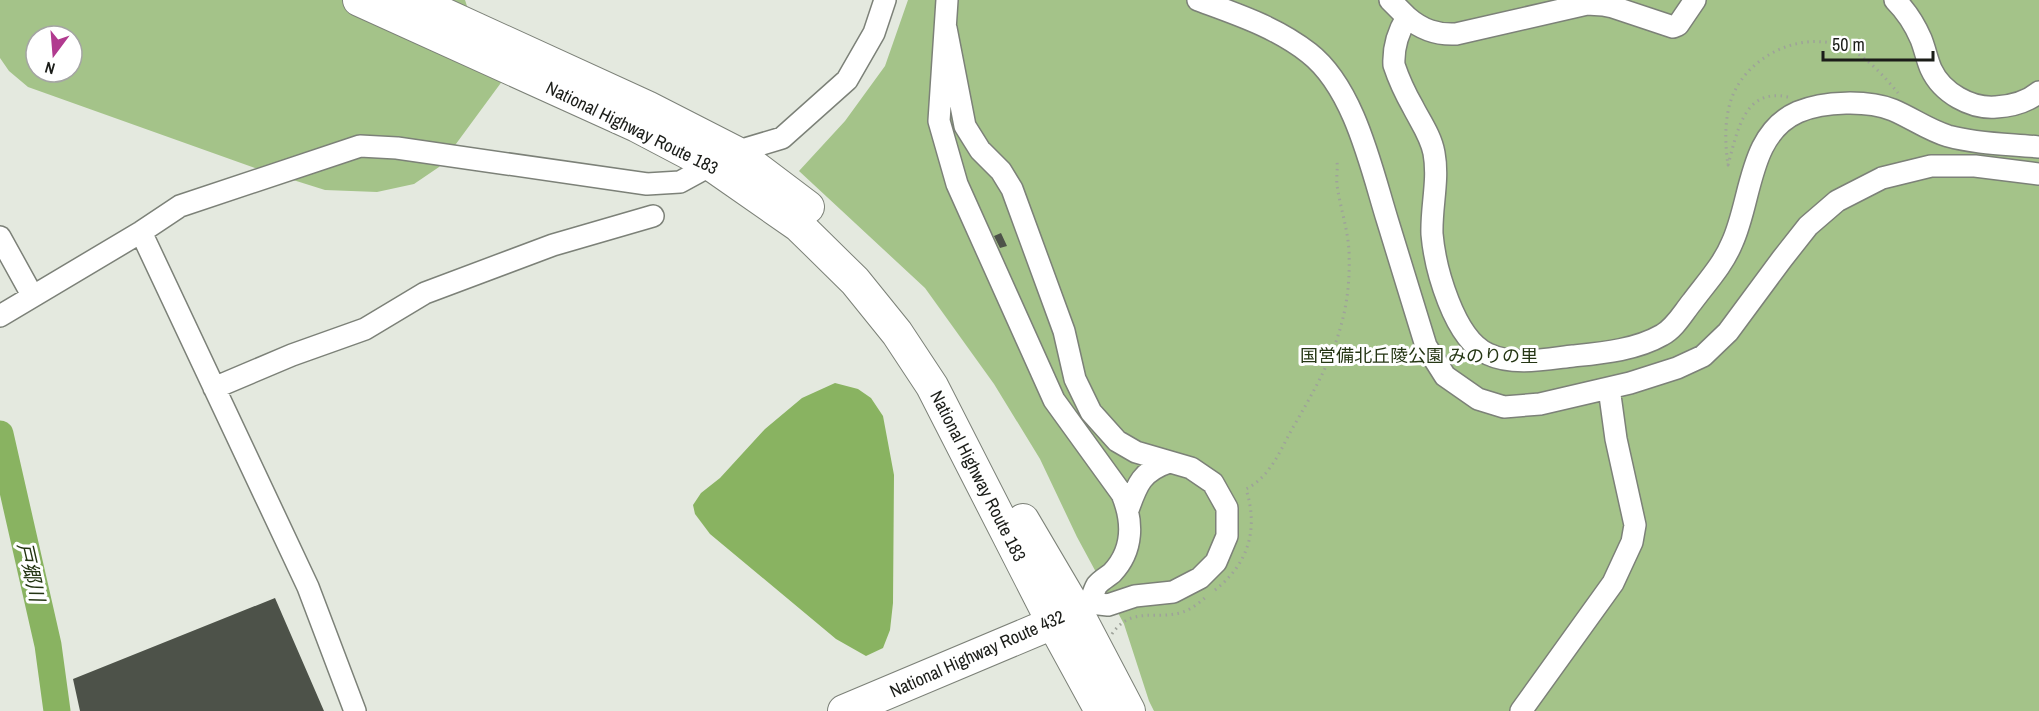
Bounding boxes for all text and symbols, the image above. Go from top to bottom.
north arrow [24,24,84,84]
scale bar [1823,24,1932,62]
text: 50 m [1832,32,1865,57]
text: N [42,57,57,80]
street label: National Highway Route 183 [542,75,723,180]
park label: 国営備北丘陵公園 みのりの里 [1300,343,1538,368]
street label: National Highway Route 183 [924,386,1032,566]
water label: 戸郷川 [12,540,52,606]
street label: National Highway Route 432 [886,604,1068,703]

